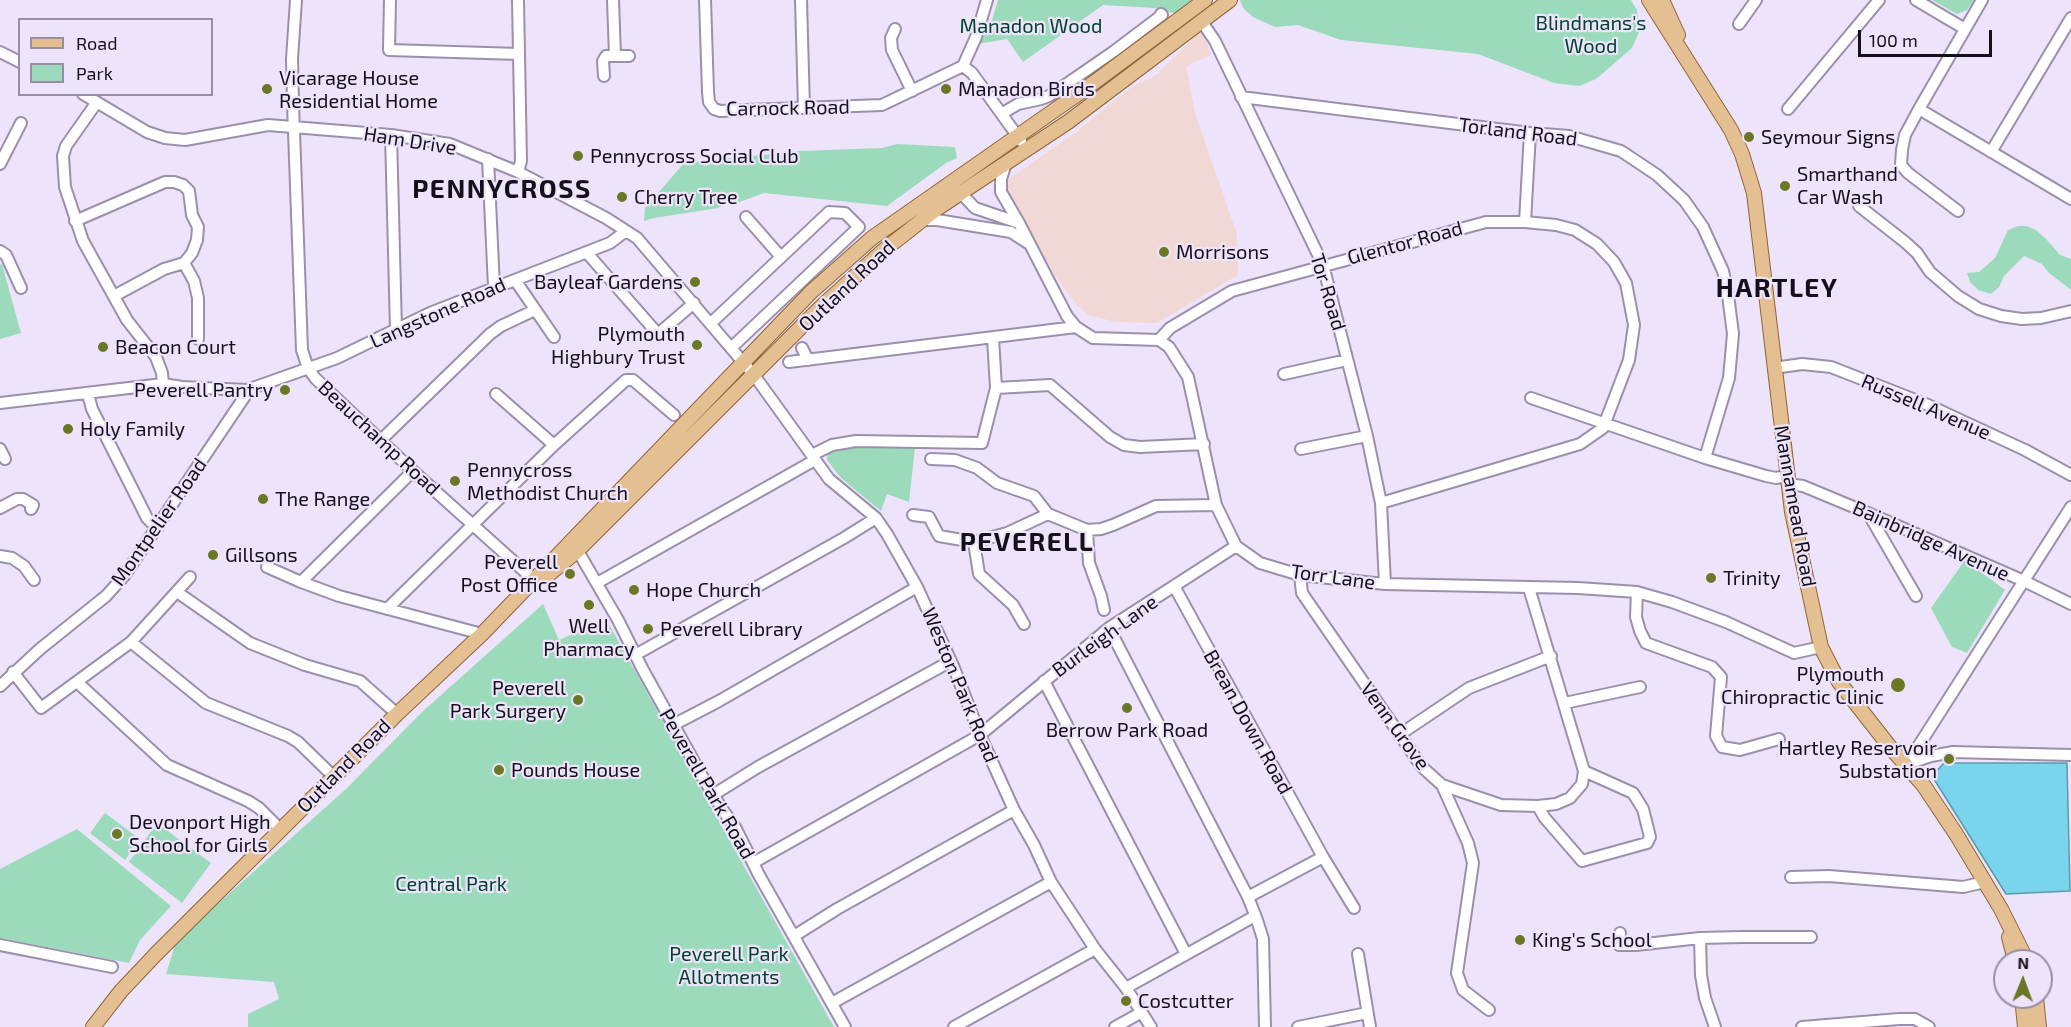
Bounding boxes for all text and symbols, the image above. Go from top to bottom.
park label: Blindmans's Wood [1536,11,1646,58]
park label: Manadon Wood [960,14,1102,38]
legend [18,18,213,96]
scale bar [1861,18,1994,56]
text: 100 m [1869,29,1918,51]
text: Road [76,32,117,54]
text: Park [76,62,113,84]
place label: Vicarage House Residential Home [279,66,438,113]
place label: Manadon Birds [958,77,1095,101]
marker: Vicarage House Residential Home [260,82,274,96]
marker: Manadon Birds [939,82,953,96]
street label: Carnock Road [726,95,850,121]
street label: Torland Road [1457,113,1579,151]
street label: Ham Drive [362,122,458,160]
place label: Seymour Signs [1761,125,1895,149]
marker: Seymour Signs [1742,130,1756,144]
place label: Pennycross Social Club [590,144,799,168]
marker: Pennycross Social Club [571,149,585,163]
place label: Smarthand Car Wash [1797,162,1898,209]
district label: PENNYCROSS [412,173,592,205]
marker: Smarthand Car Wash [1778,179,1792,193]
place label: Cherry Tree [634,185,738,209]
marker: Cherry Tree [615,190,629,204]
street label: Glentor Road [1345,216,1465,270]
street label: Outland Road [794,235,900,337]
place label: Morrisons [1176,240,1269,264]
marker: Morrisons [1157,245,1171,259]
street label: Tor Road [1305,251,1351,333]
place label: Bayleaf Gardens [534,270,683,294]
street label: Langstone Road [366,272,510,354]
district label: HARTLEY [1716,272,1838,304]
marker: Bayleaf Gardens [688,275,702,289]
place label: Plymouth Highbury Trust [551,322,685,369]
place label: Beacon Court [115,335,236,359]
marker: Plymouth Highbury Trust [690,338,704,352]
marker: Beacon Court [96,340,110,354]
street label: Russell Avenue [1858,369,1994,445]
street label: Beauchamp Road [313,376,445,500]
place label: Peverell Pantry [134,378,273,402]
marker: Peverell Pantry [278,383,292,397]
place label: Holy Family [80,417,185,441]
marker: Holy Family [61,422,75,436]
street label: Mannamead Road [1769,423,1821,589]
street label: Montpelier Road [106,453,212,591]
place label: Pennycross Methodist Church [467,458,628,505]
marker: Pennycross Methodist Church [448,474,462,488]
place label: The Range [275,487,370,511]
marker: The Range [256,492,270,506]
street label: Bainbridge Avenue [1849,496,2013,586]
district label: PEVERELL [960,526,1094,558]
place label: Gillsons [225,543,298,567]
marker: Gillsons [206,548,220,562]
place label: Peverell Post Office [460,550,558,597]
street label: Torr Lane [1289,559,1377,595]
place label: Trinity [1723,566,1781,590]
marker: Peverell Post Office [563,567,577,581]
marker: Trinity [1704,571,1718,585]
place label: Hope Church [646,578,761,602]
marker: Hope Church [627,583,641,597]
street label: Burleigh Lane [1048,590,1162,682]
marker: Well Pharmacy [582,598,596,612]
street label: Weston Park Road [917,604,1003,766]
place label: Well Pharmacy [543,614,635,661]
place label: Peverell Library [660,617,803,641]
marker: Peverell Library [641,622,655,636]
street label: Brean Down Road [1198,646,1298,798]
place label: Plymouth Chiropractic Clinic [1721,662,1884,709]
place label: Peverell Park Surgery [450,676,566,723]
marker: Plymouth Chiropractic Clinic [1889,676,1907,694]
street label: Venn Grove [1355,677,1435,775]
marker: Peverell Park Surgery [571,693,585,707]
marker: Berrow Park Road [1120,701,1134,715]
street label: Peverell Park Road [654,704,760,864]
street label: Outland Road [292,714,396,818]
place label: Berrow Park Road [1046,718,1208,742]
place label: Hartley Reservoir Substation [1779,736,1937,783]
marker: Hartley Reservoir Substation [1942,752,1956,766]
place label: Pounds House [511,758,640,782]
marker: Pounds House [492,763,506,777]
place label: Devonport High School for Girls [129,810,271,857]
marker: Devonport High School for Girls [110,827,124,841]
park label: Central Park [395,872,507,896]
place label: King's School [1532,928,1652,952]
marker: King's School [1513,933,1527,947]
park label: Peverell Park Allotments [669,942,789,989]
north arrow [1993,949,2053,1009]
text: N [2017,953,2029,972]
place label: Costcutter [1138,989,1234,1013]
marker: Costcutter [1119,994,1133,1008]

